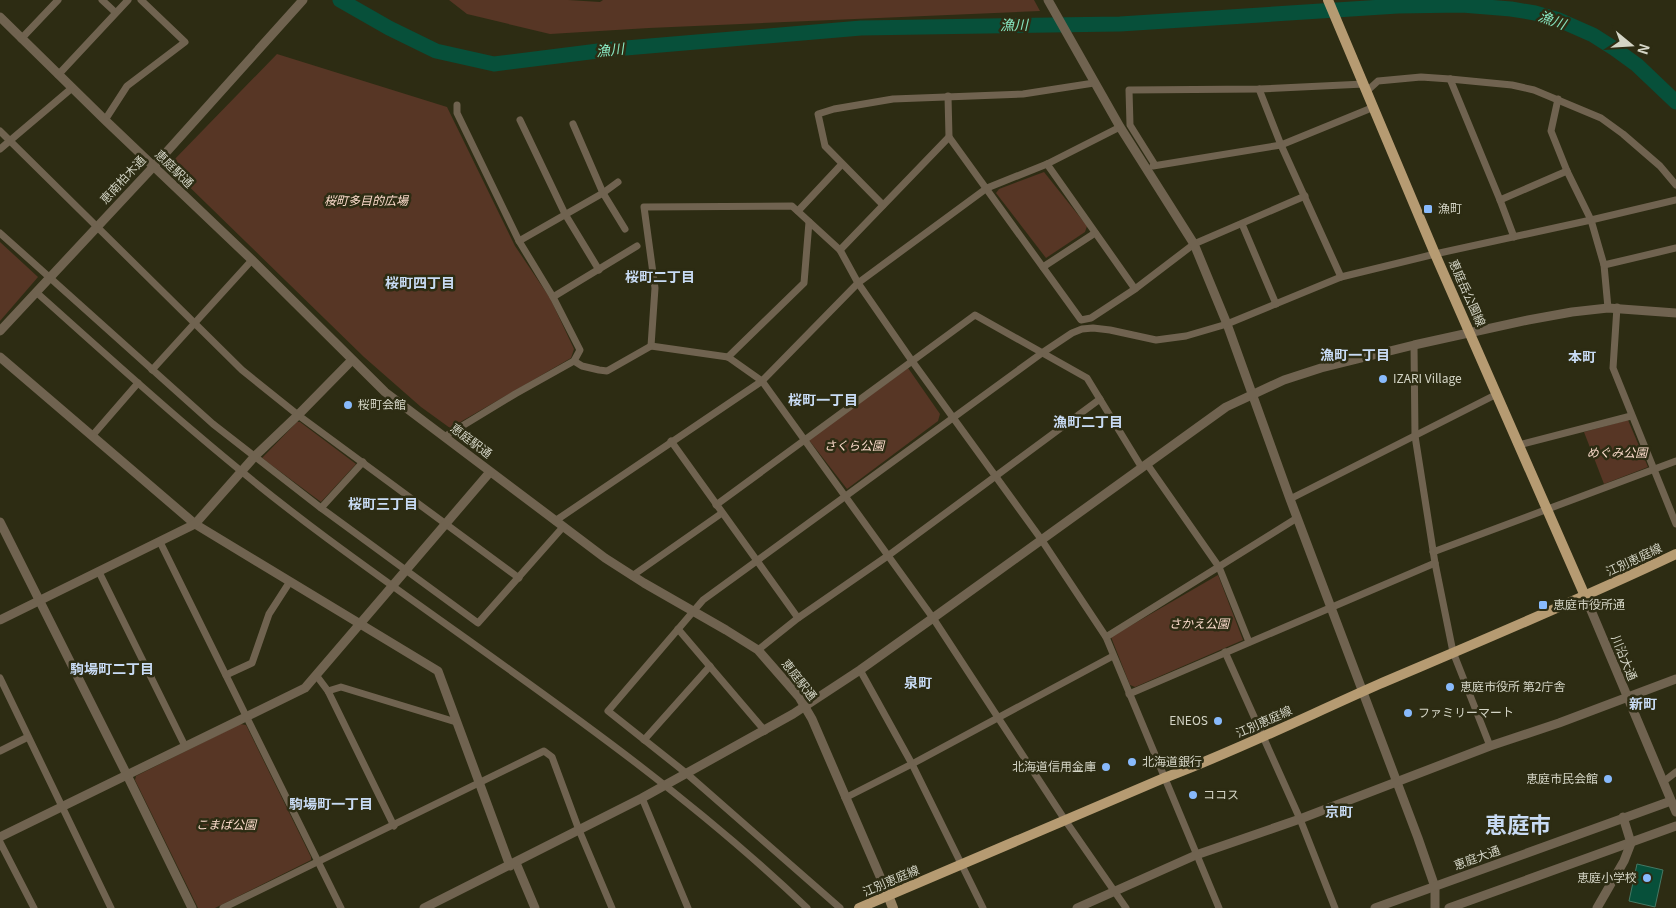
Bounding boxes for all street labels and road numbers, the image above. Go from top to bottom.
street label: 恵庭駅通 [152,145,198,191]
street label: 恵南柏木通 [95,151,149,207]
street label: 恵庭岳公園線 [1446,256,1491,329]
street label: 恵庭駅通 [448,419,496,461]
street label: 江別恵庭線 [1603,538,1664,579]
street label: 川沿大通 [1609,632,1642,683]
street label: 恵庭駅通 [779,655,822,703]
street label: 江別恵庭線 [1233,701,1294,741]
street label: 恵庭大通 [1451,840,1502,873]
street label: 江別恵庭線 [859,860,921,899]

